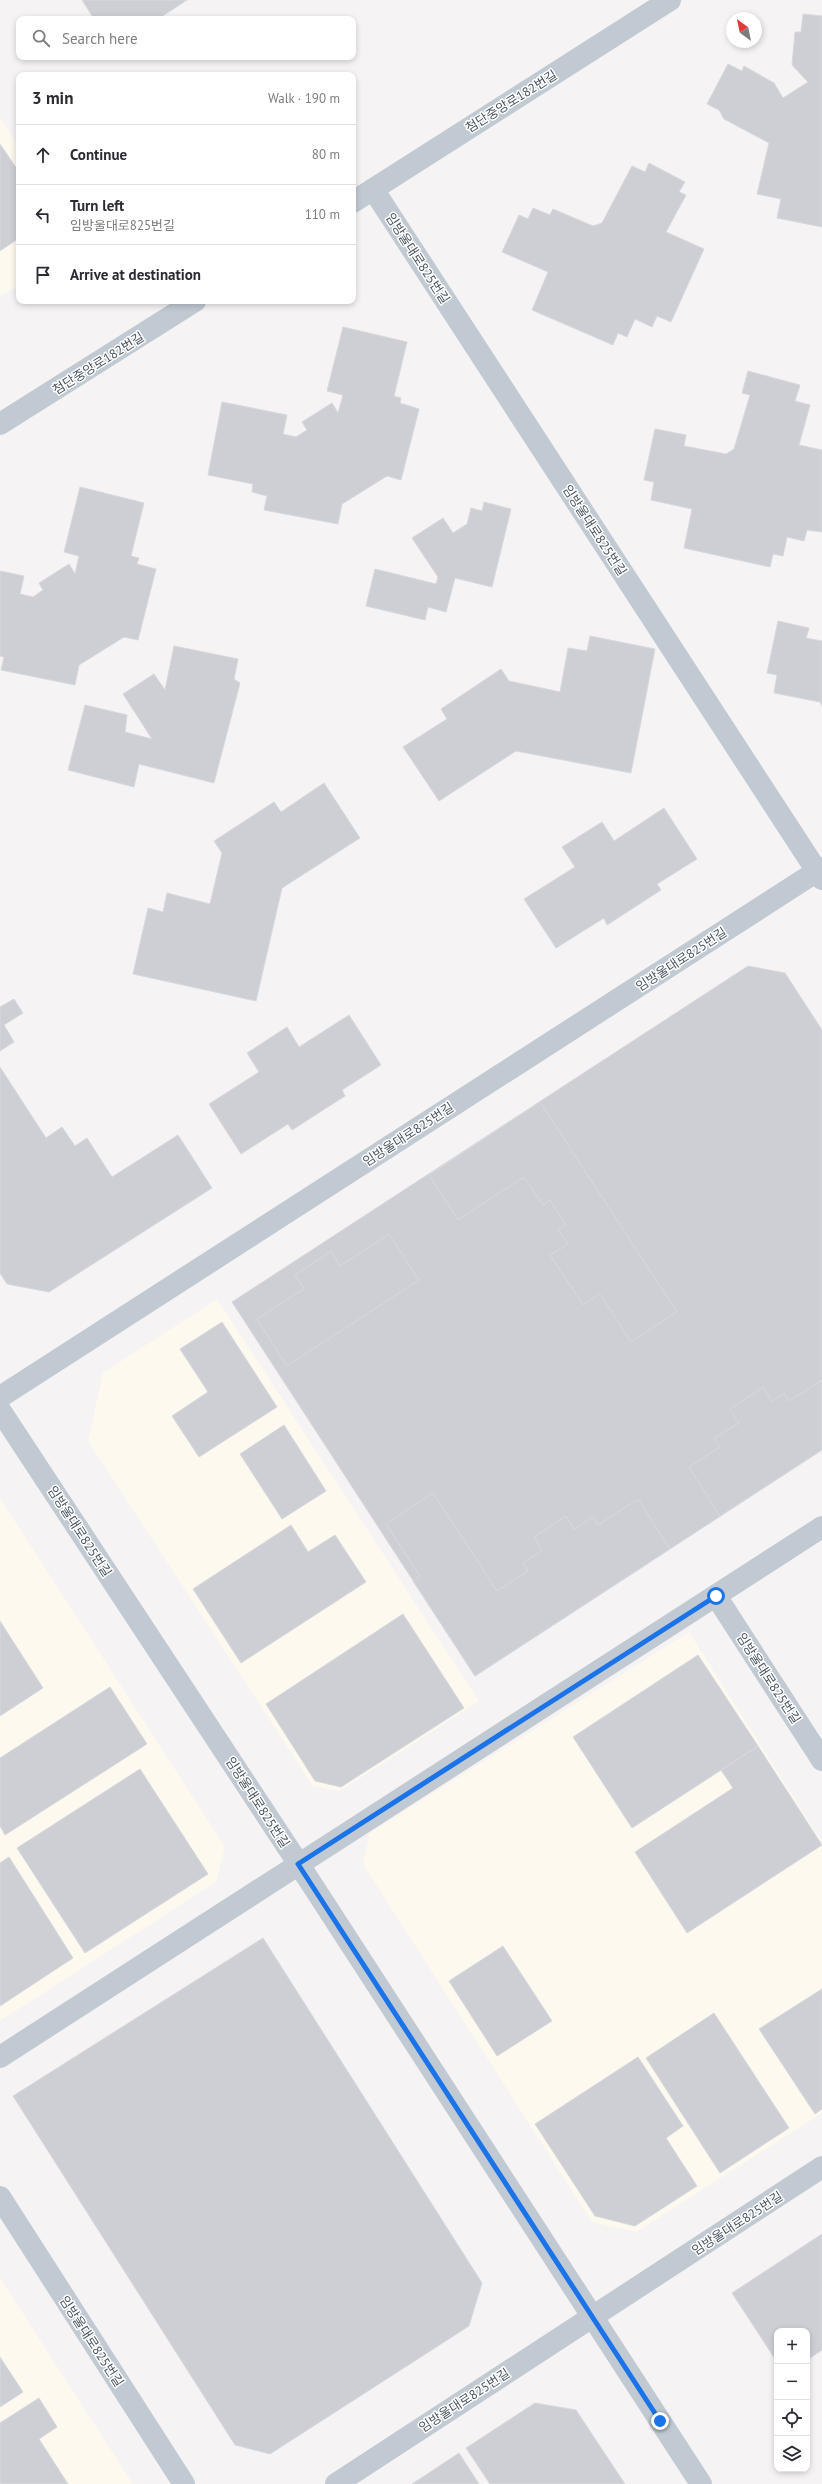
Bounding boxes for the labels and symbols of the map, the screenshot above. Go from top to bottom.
north arrow [726,12,762,48]
street label: 첨단중앙로182번길 [462,66,560,136]
street label: 임방울대로825번길 [382,210,453,307]
street label: 첨단중앙로182번길 [49,328,147,398]
street label: 임방울대로825번길 [559,482,630,579]
street label: 임방울대로825번길 [633,924,730,995]
street label: 임방울대로825번길 [360,1099,457,1170]
street label: 임방울대로825번길 [44,1483,115,1580]
route start [707,1587,725,1605]
street label: 임방울대로825번길 [733,1630,804,1727]
street label: 임방울대로825번길 [222,1754,293,1851]
street label: 임방울대로825번길 [689,2188,786,2259]
street label: 임방울대로825번길 [56,2293,127,2390]
street label: 임방울대로825번길 [416,2365,513,2436]
route end [651,2412,669,2430]

